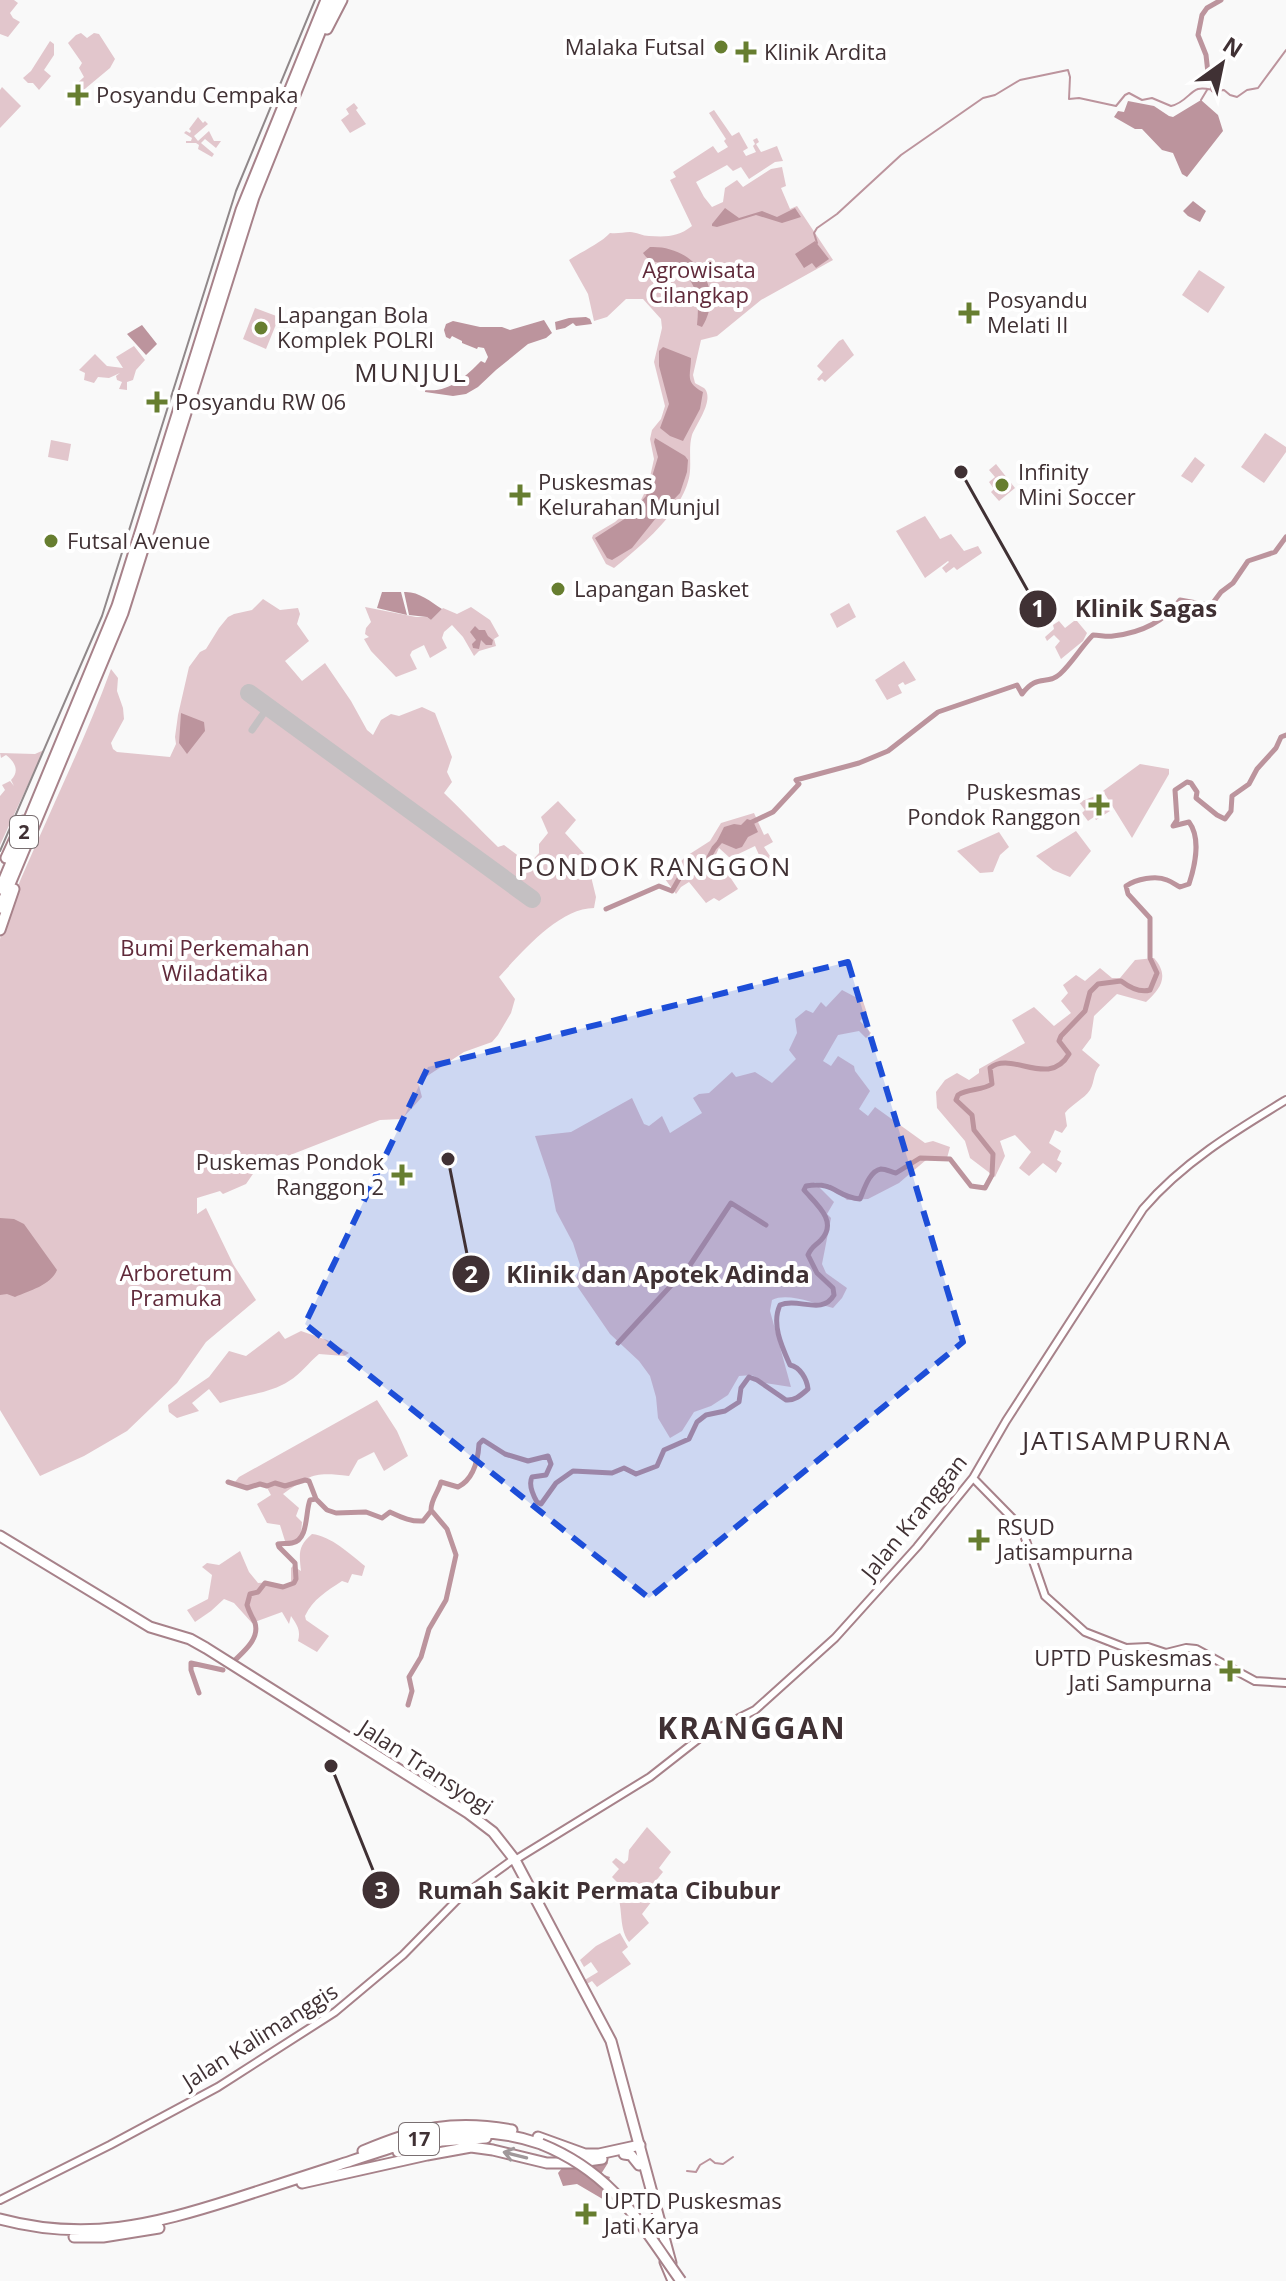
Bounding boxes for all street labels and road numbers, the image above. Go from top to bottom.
road number: 2 [10,816,38,848]
street label: Jalan Kranggan [852,1448,973,1587]
street label: Jalan Transyogi [352,1711,499,1821]
street label: Jalan Kalimanggis [174,1975,343,2096]
road number: 17 [399,2123,439,2155]

